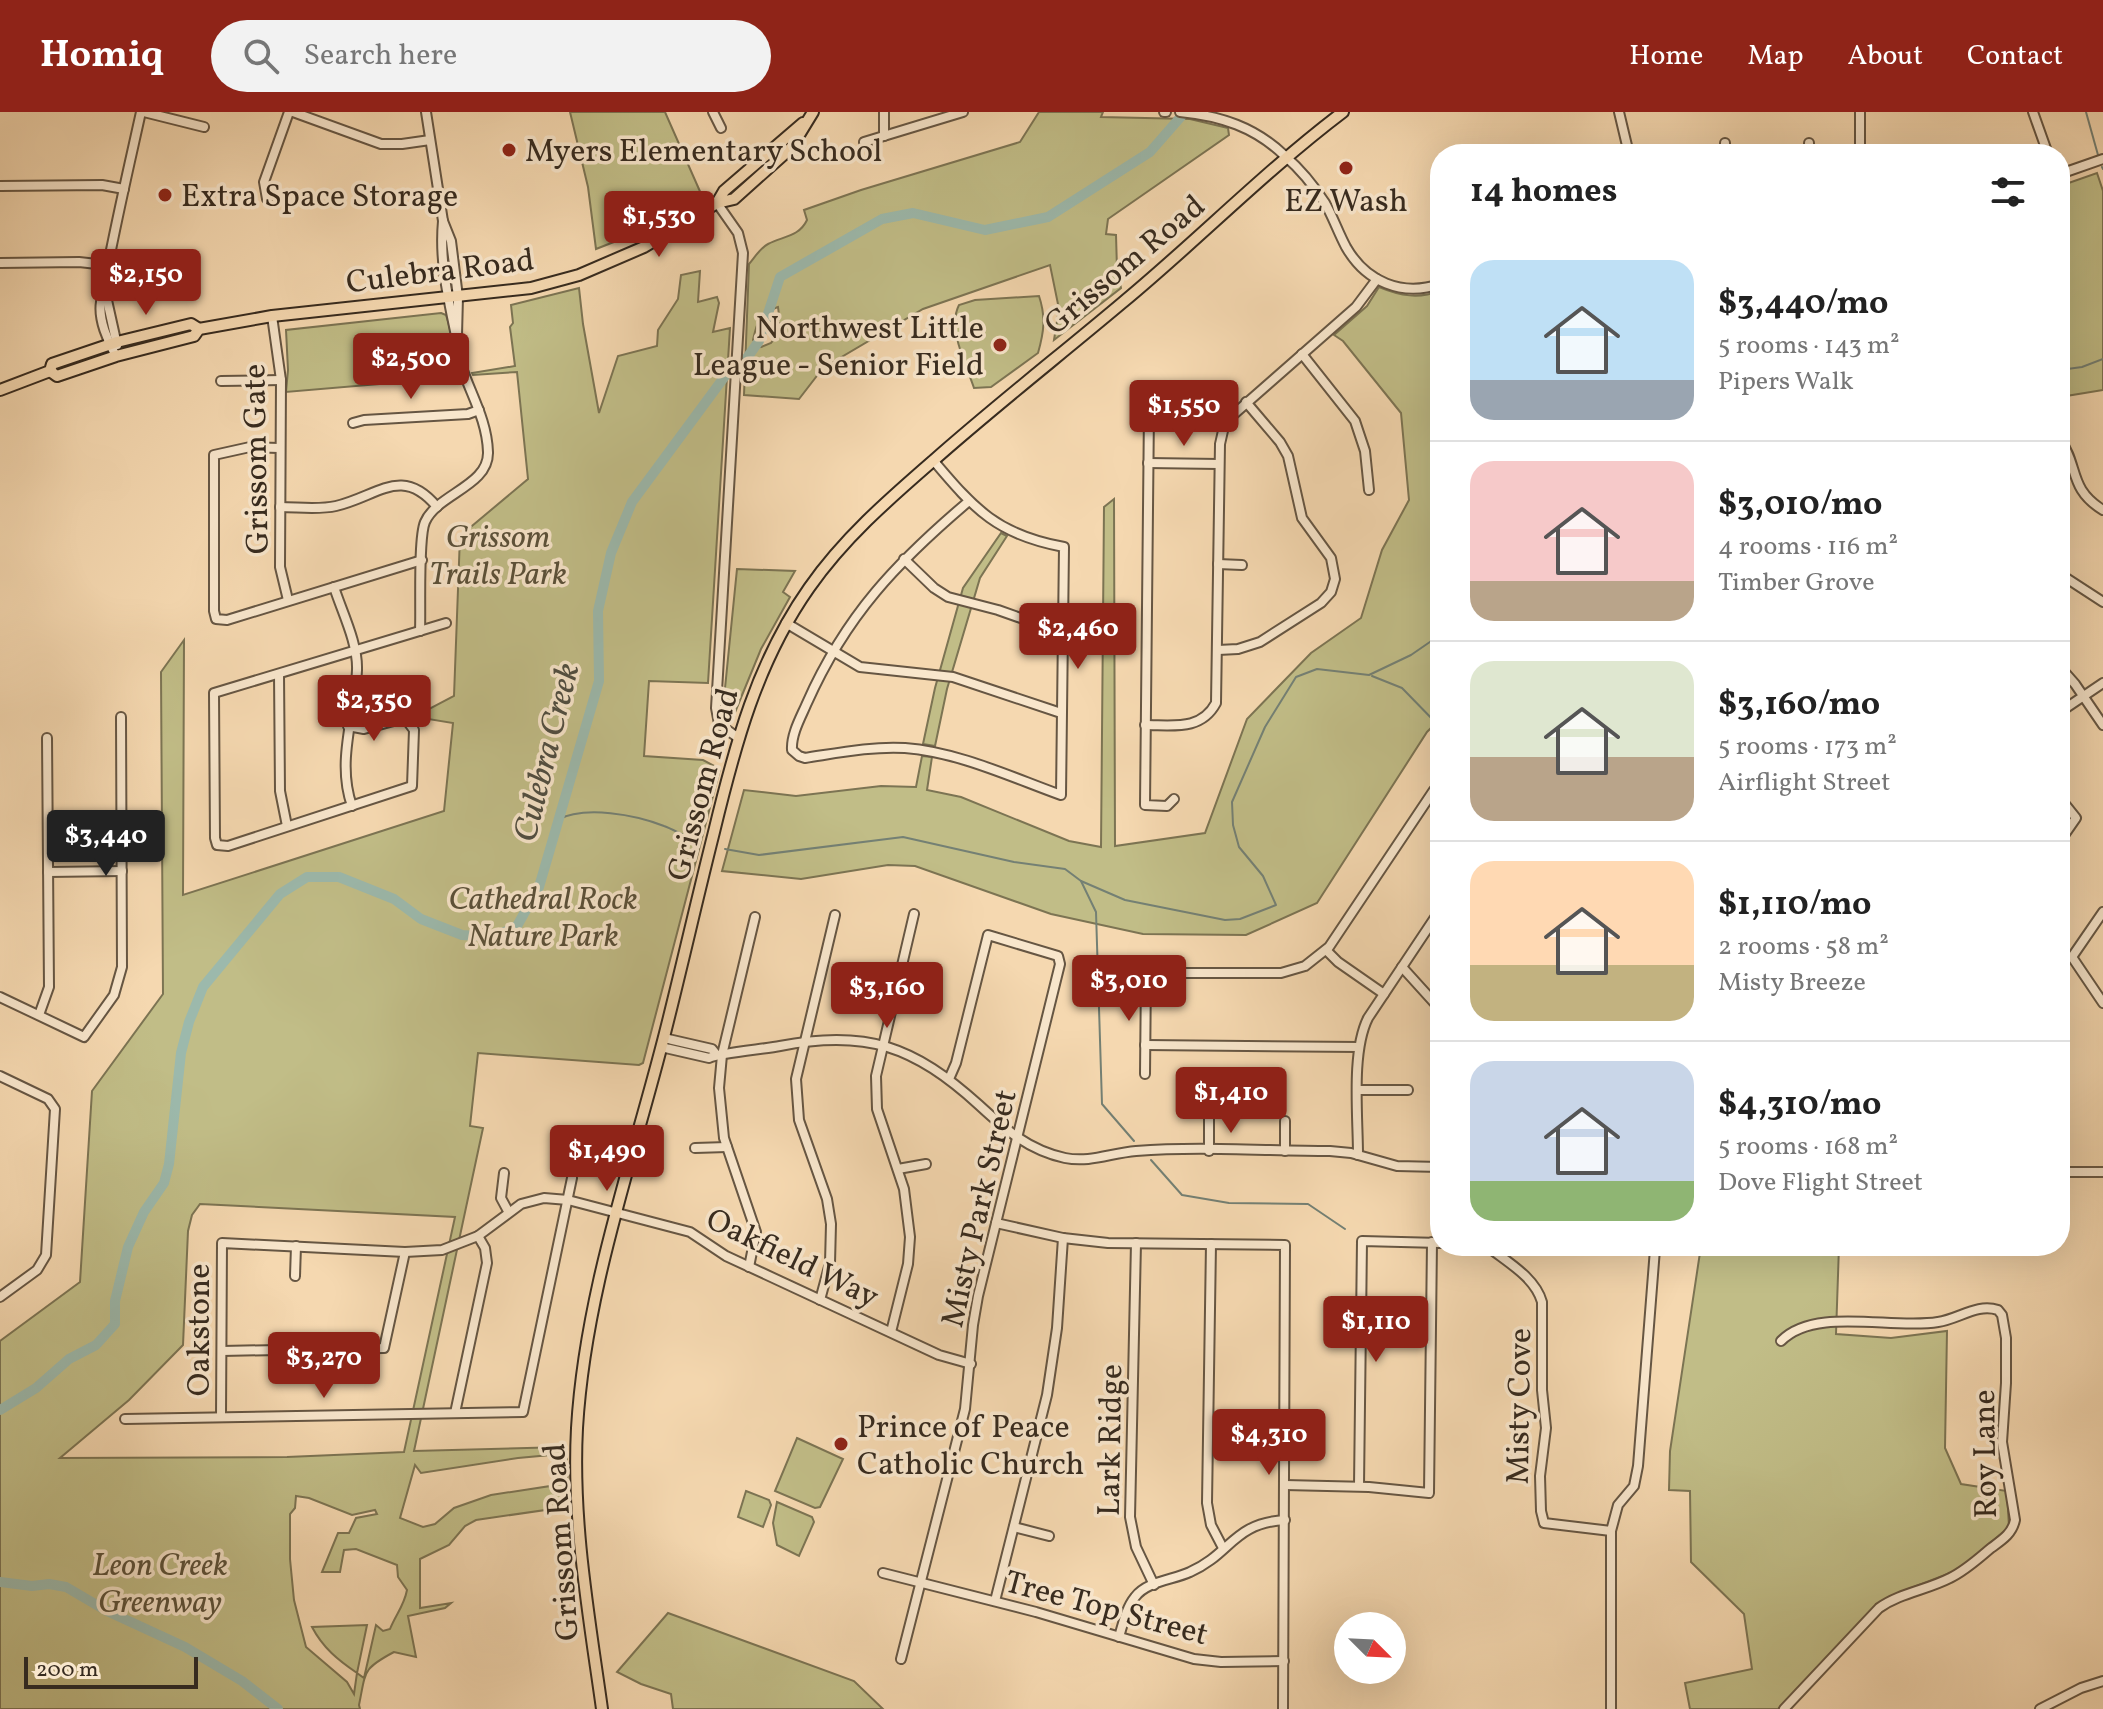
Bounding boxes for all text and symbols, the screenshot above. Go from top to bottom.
search box [211,20,771,92]
text: Homiq [40,30,163,83]
icon: search [239,34,283,78]
text: Search here [303,35,457,77]
text: Home [1629,37,1703,76]
text: Map [1747,37,1803,76]
text: About [1847,37,1923,76]
text: Contact [1967,37,2063,76]
place label: Myers Elementary School [525,131,882,175]
marker: Myers Elementary School [500,141,518,159]
marker: EZ Wash [1337,159,1355,177]
text: 14 homes [1470,169,1617,216]
icon: filters [1986,170,2030,214]
place label: Extra Space Storage [181,176,458,220]
place label: EZ Wash [1284,181,1408,225]
marker: Extra Space Storage [156,186,174,204]
street label: Grissom Road [1036,186,1216,347]
pin: $1,530 [594,191,724,259]
text: $1,530 [622,199,696,235]
street label: Culebra Road [344,240,537,306]
pin: $2,150 [81,249,211,317]
text: $2,150 [109,257,183,293]
text: $3,440/mo [1718,281,1888,328]
icon: home [1534,292,1630,388]
place label: Northwest Little League - Senior Field [693,308,984,389]
text: 5 rooms · 143 m² [1718,328,1900,364]
pin: $2,500 [346,333,476,401]
marker: Northwest Little League - Senior Field [991,336,1009,354]
text: $2,500 [371,341,451,377]
street label: Grissom Gate [234,363,282,555]
text: Pipers Walk [1718,364,1854,400]
pin: $1,550 [1119,380,1249,448]
text: $1,550 [1147,388,1221,424]
text: $3,010/mo [1718,482,1883,529]
icon: home [1534,493,1630,589]
park label: Grissom Trails Park [429,517,567,598]
text: 4 rooms · 116 m² [1718,529,1898,565]
text: Timber Grove [1718,565,1875,601]
pin: $2,460 [1013,603,1143,671]
text: $2,460 [1037,611,1119,647]
water label: Culebra Creek [504,659,593,847]
pin: $2,350 [309,675,439,743]
text: $3,160/mo [1718,682,1880,729]
text: $2,350 [336,683,412,719]
street label: Grissom Road [658,684,752,886]
icon: home [1534,693,1630,789]
text: 5 rooms · 173 m² [1718,729,1897,765]
text: Airflight Street [1718,765,1890,801]
pin: $3,440 [41,810,171,878]
text: $3,440 [65,818,147,854]
park label: Cathedral Rock Nature Park [448,879,638,960]
text: $1,110/mo [1718,882,1872,929]
icon: home [1534,893,1630,989]
text: 2 rooms · 58 m² [1718,929,1889,965]
pin: $3,010 [1064,955,1194,1023]
pin: $3,160 [822,962,952,1030]
text: $3,010 [1090,963,1168,999]
text: Misty Breeze [1718,965,1866,1001]
text: $3,160 [849,970,925,1006]
pin: $1,410 [1166,1067,1296,1135]
text: $1,410 [1194,1075,1268,1111]
text: $4,310/mo [1718,1082,1882,1129]
street label: Misty Park Street [932,1085,1030,1332]
icon: home [1534,1093,1630,1189]
pin: $1,490 [542,1125,672,1193]
text: 5 rooms · 168 m² [1718,1129,1898,1165]
text: $1,490 [568,1133,646,1169]
text: Dove Flight Street [1718,1165,1923,1201]
street label: Oakfield Way [698,1199,885,1321]
street label: Oakstone [179,1264,223,1396]
pin: $1,110 [1311,1296,1441,1364]
text: $1,110 [1341,1304,1411,1340]
street label: Misty Cove [1498,1327,1544,1485]
pin: $3,270 [259,1332,389,1400]
text: $3,270 [286,1340,362,1376]
street label: Lark Ridge [1089,1364,1135,1517]
street label: Roy Lane [1964,1389,2010,1519]
place label: Prince of Peace Catholic Church [857,1407,1084,1488]
pin: $4,310 [1204,1409,1334,1477]
text: $4,310 [1230,1417,1308,1453]
marker: Prince of Peace Catholic Church [832,1435,850,1453]
street label: Grissom Road [534,1442,592,1642]
park label: Leon Creek Greenway [92,1545,228,1626]
street label: Tree Top Street [1000,1562,1213,1658]
north arrow [1334,1612,1406,1684]
map controls [1334,1612,1406,1684]
scale bar [24,1653,198,1689]
text: 200 m [36,1655,98,1686]

